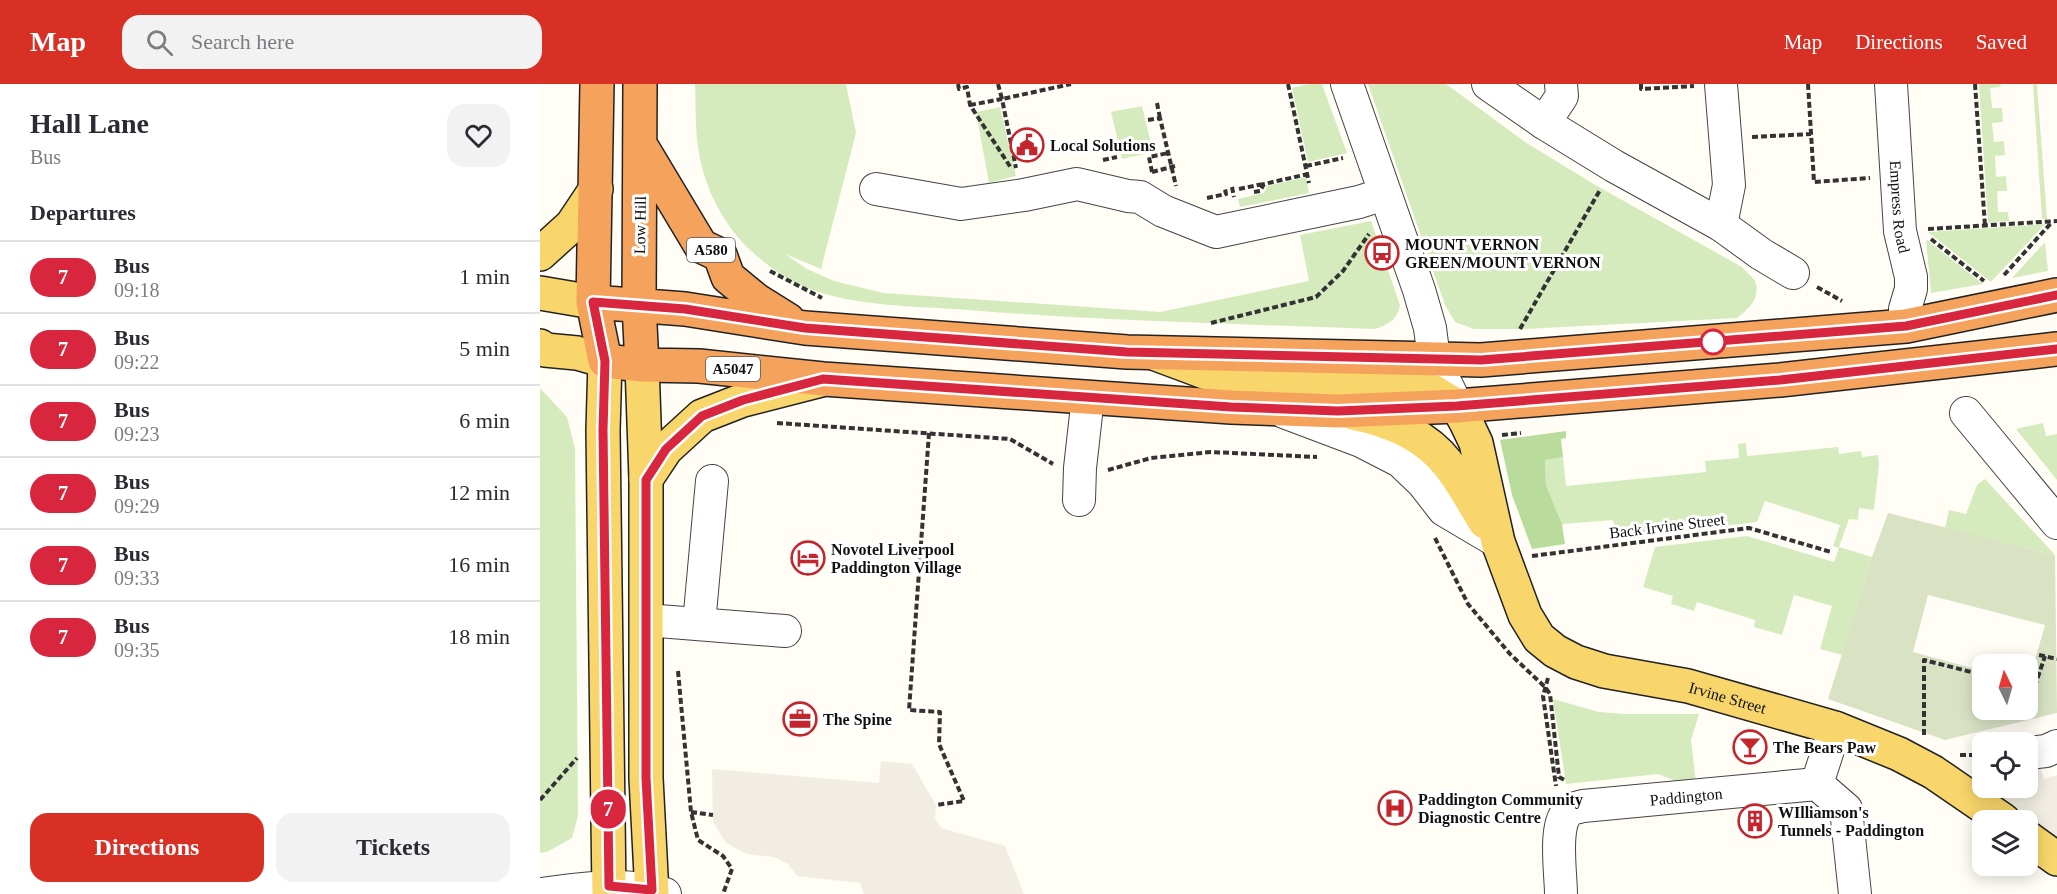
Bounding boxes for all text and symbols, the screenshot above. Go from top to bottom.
search box [122,15,542,69]
text: Map [30,26,86,57]
icon: search [143,26,176,59]
text: Search here [191,29,294,54]
text: Map [1784,30,1822,54]
text: Directions [1855,30,1943,54]
text: Saved [1976,30,2027,54]
button: heart [447,104,510,167]
text: Hall Lane [30,108,149,139]
public building icon: Local Solutions [1009,127,1045,163]
place label: Local Solutions [1050,137,1155,154]
text: Bus [30,146,61,168]
street label: Empress Road [1887,160,1913,255]
street label: Low Hill [631,195,649,254]
text: Departures [30,200,136,225]
bus stop icon: MOUNT VERNON GREEN/MOUNT VERNON [1364,235,1400,271]
place label: MOUNT VERNON GREEN/MOUNT VERNON [1405,236,1601,271]
road number: A580 [687,238,735,262]
text: Bus [114,253,149,278]
text: 1 min [459,264,510,289]
text: 7 [58,265,68,289]
text: 09:18 [114,279,160,301]
text: Bus [114,325,149,350]
unlabelled marker [1700,329,1726,355]
text: 5 min [459,336,510,361]
text: 7 [58,337,68,361]
text: 09:22 [114,351,160,373]
road number: A5047 [706,357,760,381]
text: Bus [114,397,149,422]
text: 6 min [459,408,510,433]
text: 7 [58,409,68,433]
text: 09:23 [114,423,160,445]
text: Bus [114,469,149,494]
text: 12 min [448,480,510,505]
text: 7 [58,481,68,505]
text: 09:29 [114,495,160,517]
street label: Back Irvine Street [1608,510,1726,542]
hotel icon: Novotel Liverpool Paddington Village [790,540,826,576]
text: Bus [114,541,149,566]
place label: Novotel Liverpool Paddington Village [831,541,961,577]
text: 16 min [448,552,510,577]
text: 7 [58,553,68,577]
text: 09:33 [114,567,160,589]
text: Bus [114,613,149,638]
text: 18 min [448,624,510,649]
text: 7 [58,625,68,649]
text: 09:35 [114,639,160,661]
north arrow [1972,654,2038,720]
map controls [1972,654,2038,876]
street label: Irvine Street [1687,678,1769,717]
office icon: The Spine [782,701,818,737]
place label: The Spine [823,711,892,729]
bar icon: The Bears Paw [1732,729,1768,765]
button: locate [1972,732,2038,798]
place label: The Bears Paw [1773,739,1877,756]
street label: Paddington [1649,784,1723,808]
line badge: 7 [588,790,628,828]
hospital icon: Paddington Community Diagnostic Centre [1377,790,1413,826]
place label: Paddington Community Diagnostic Centre [1418,791,1583,827]
text: 7 [603,797,613,821]
building icon: WIlliamson's Tunnels - Paddington [1737,803,1773,839]
place label: WIlliamson's Tunnels - Paddington [1778,804,1924,840]
button: layers [1972,810,2038,876]
button: Directions [30,813,264,882]
button: Tickets [276,813,510,882]

